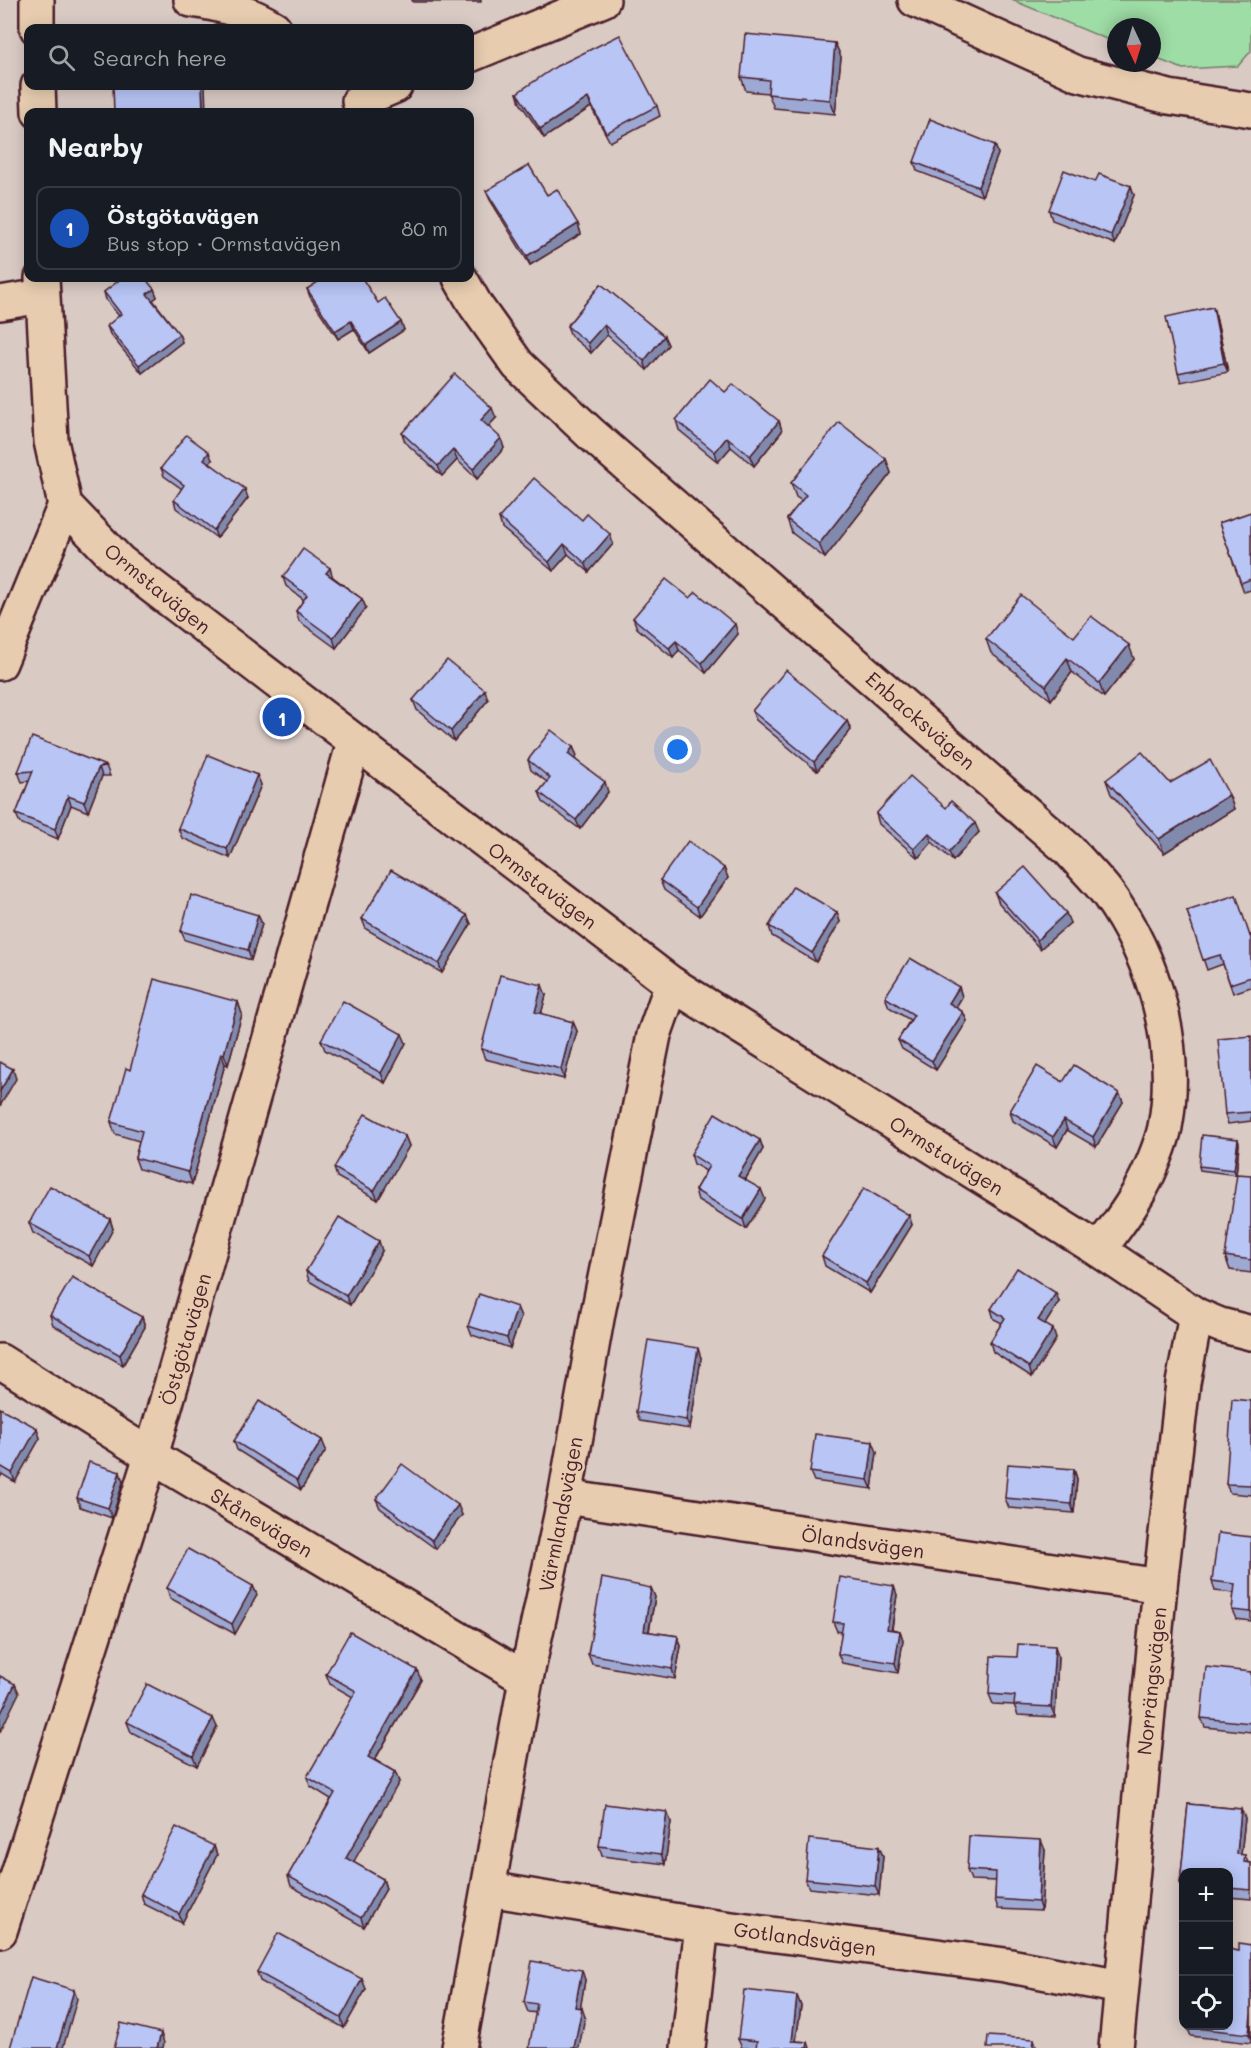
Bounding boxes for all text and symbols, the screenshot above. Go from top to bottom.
north arrow [1107,18,1161,72]
search box [24,24,474,90]
icon: search [45,41,78,74]
text: Search here [93,43,227,72]
text: Nearby [48,130,143,164]
text: Östgötavägen [107,201,259,230]
text: 1 [65,215,74,241]
text: 80 m [401,215,448,241]
text: Bus stop · Ormstavägen [107,230,341,256]
street label: Ormstavägen [99,537,217,639]
street label: Enbacksvägen [861,665,981,775]
pin: 1 [262,694,302,740]
your location [663,735,692,764]
street label: Ormstavägen [483,835,603,935]
street label: Ormstavägen [885,1110,1009,1200]
street label: Östgötavägen [154,1270,216,1408]
street label: Värmlandsvägen [532,1434,588,1594]
street label: Skånevägen [206,1481,318,1563]
street label: Ölandsvägen [800,1520,926,1564]
street label: Norrängsvägen [1130,1606,1172,1756]
map controls [1179,1868,1233,2030]
button: + [1179,1868,1233,1922]
street label: Gotlandsvägen [732,1915,878,1961]
button: − [1179,1922,1233,1976]
button: locate [1179,1976,1233,2030]

